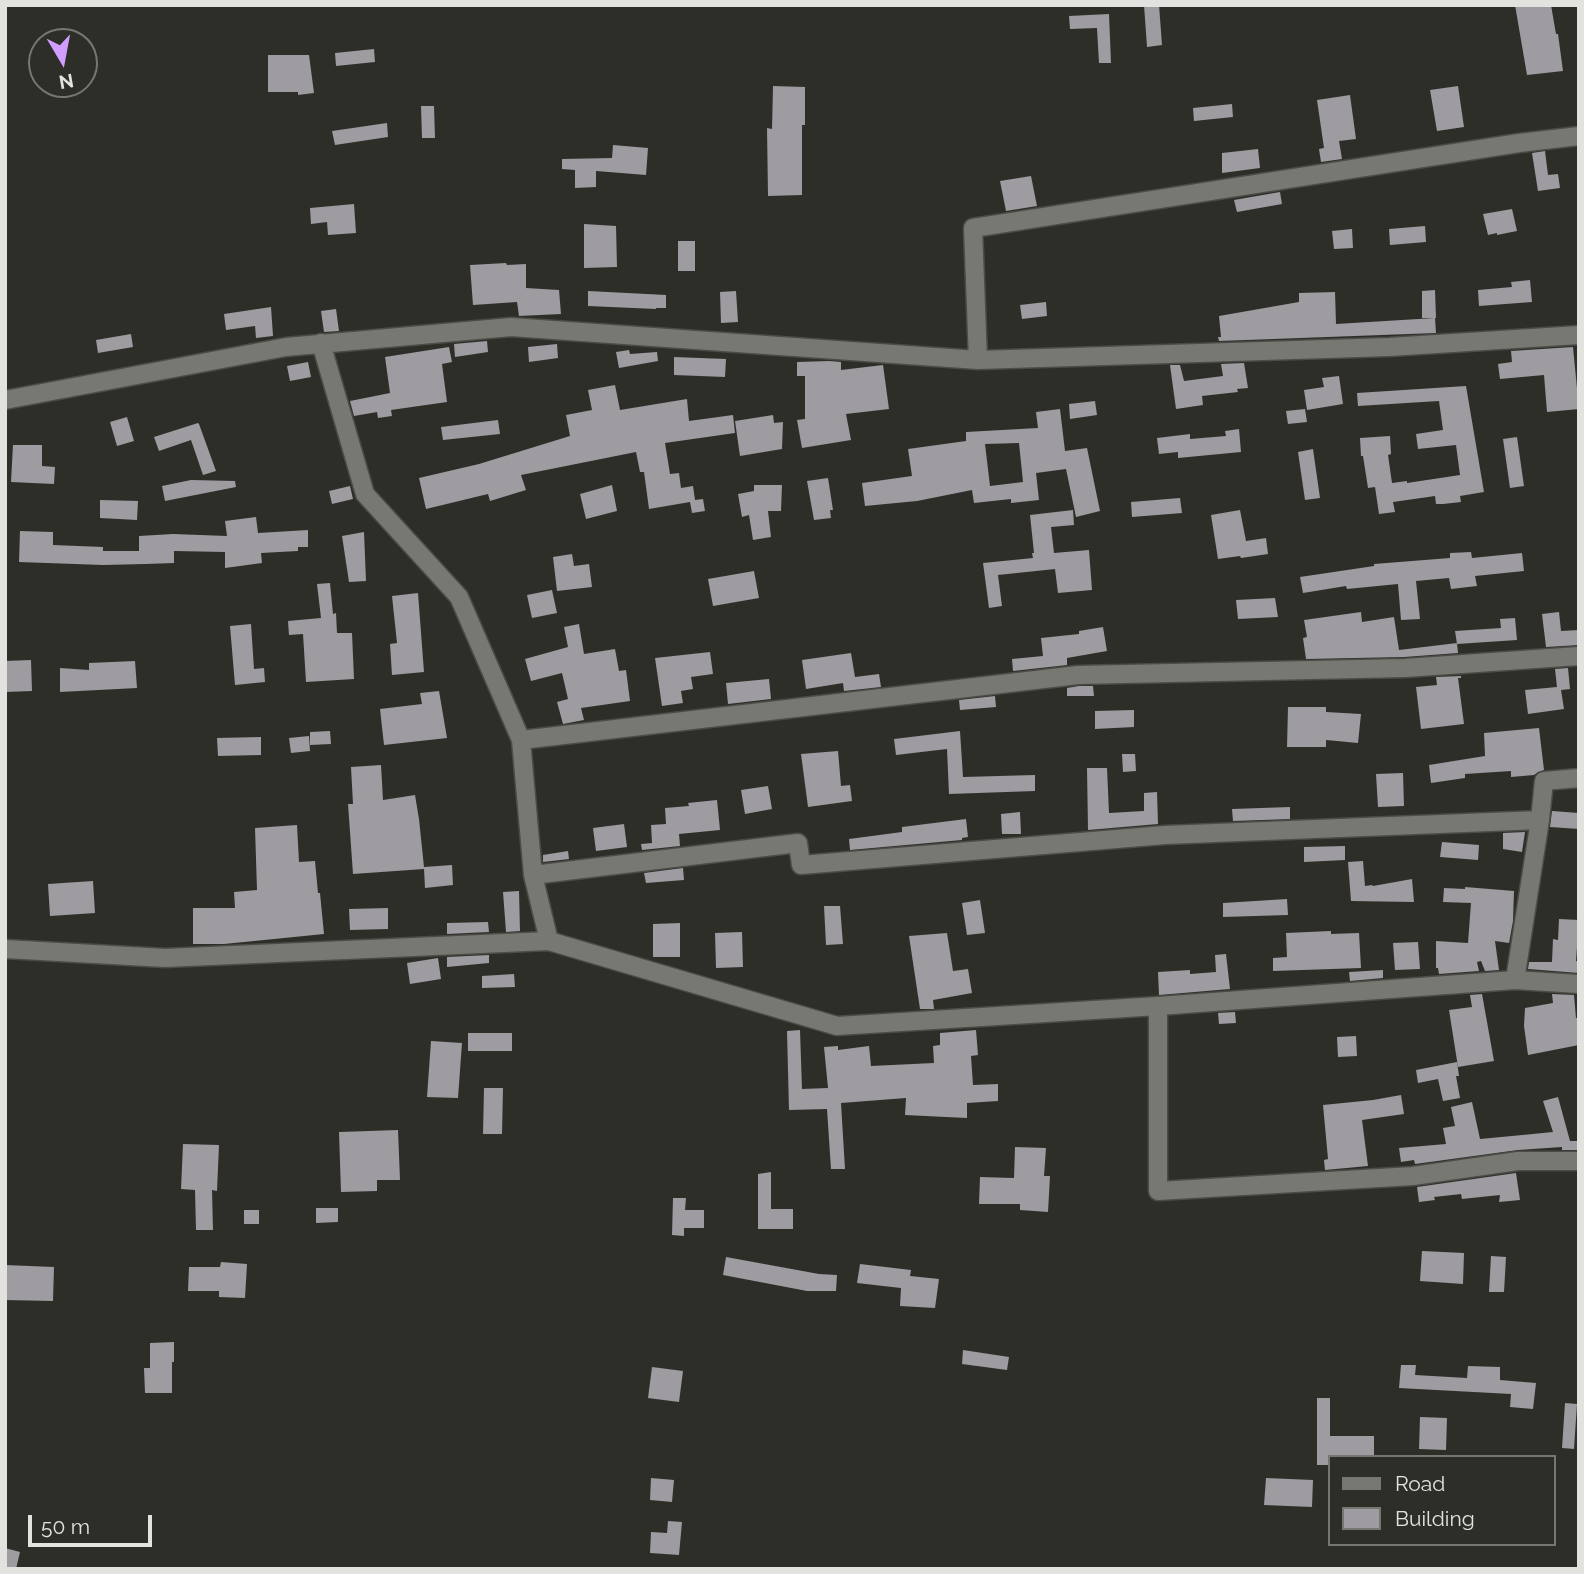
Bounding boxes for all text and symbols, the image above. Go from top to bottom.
north arrow [28,28,98,98]
text: N [57,70,75,94]
legend [1328,1455,1556,1546]
text: Road [1395,1471,1445,1496]
scale bar [32,1500,156,1544]
text: Building [1395,1506,1475,1531]
text: 50 m [41,1514,90,1539]

